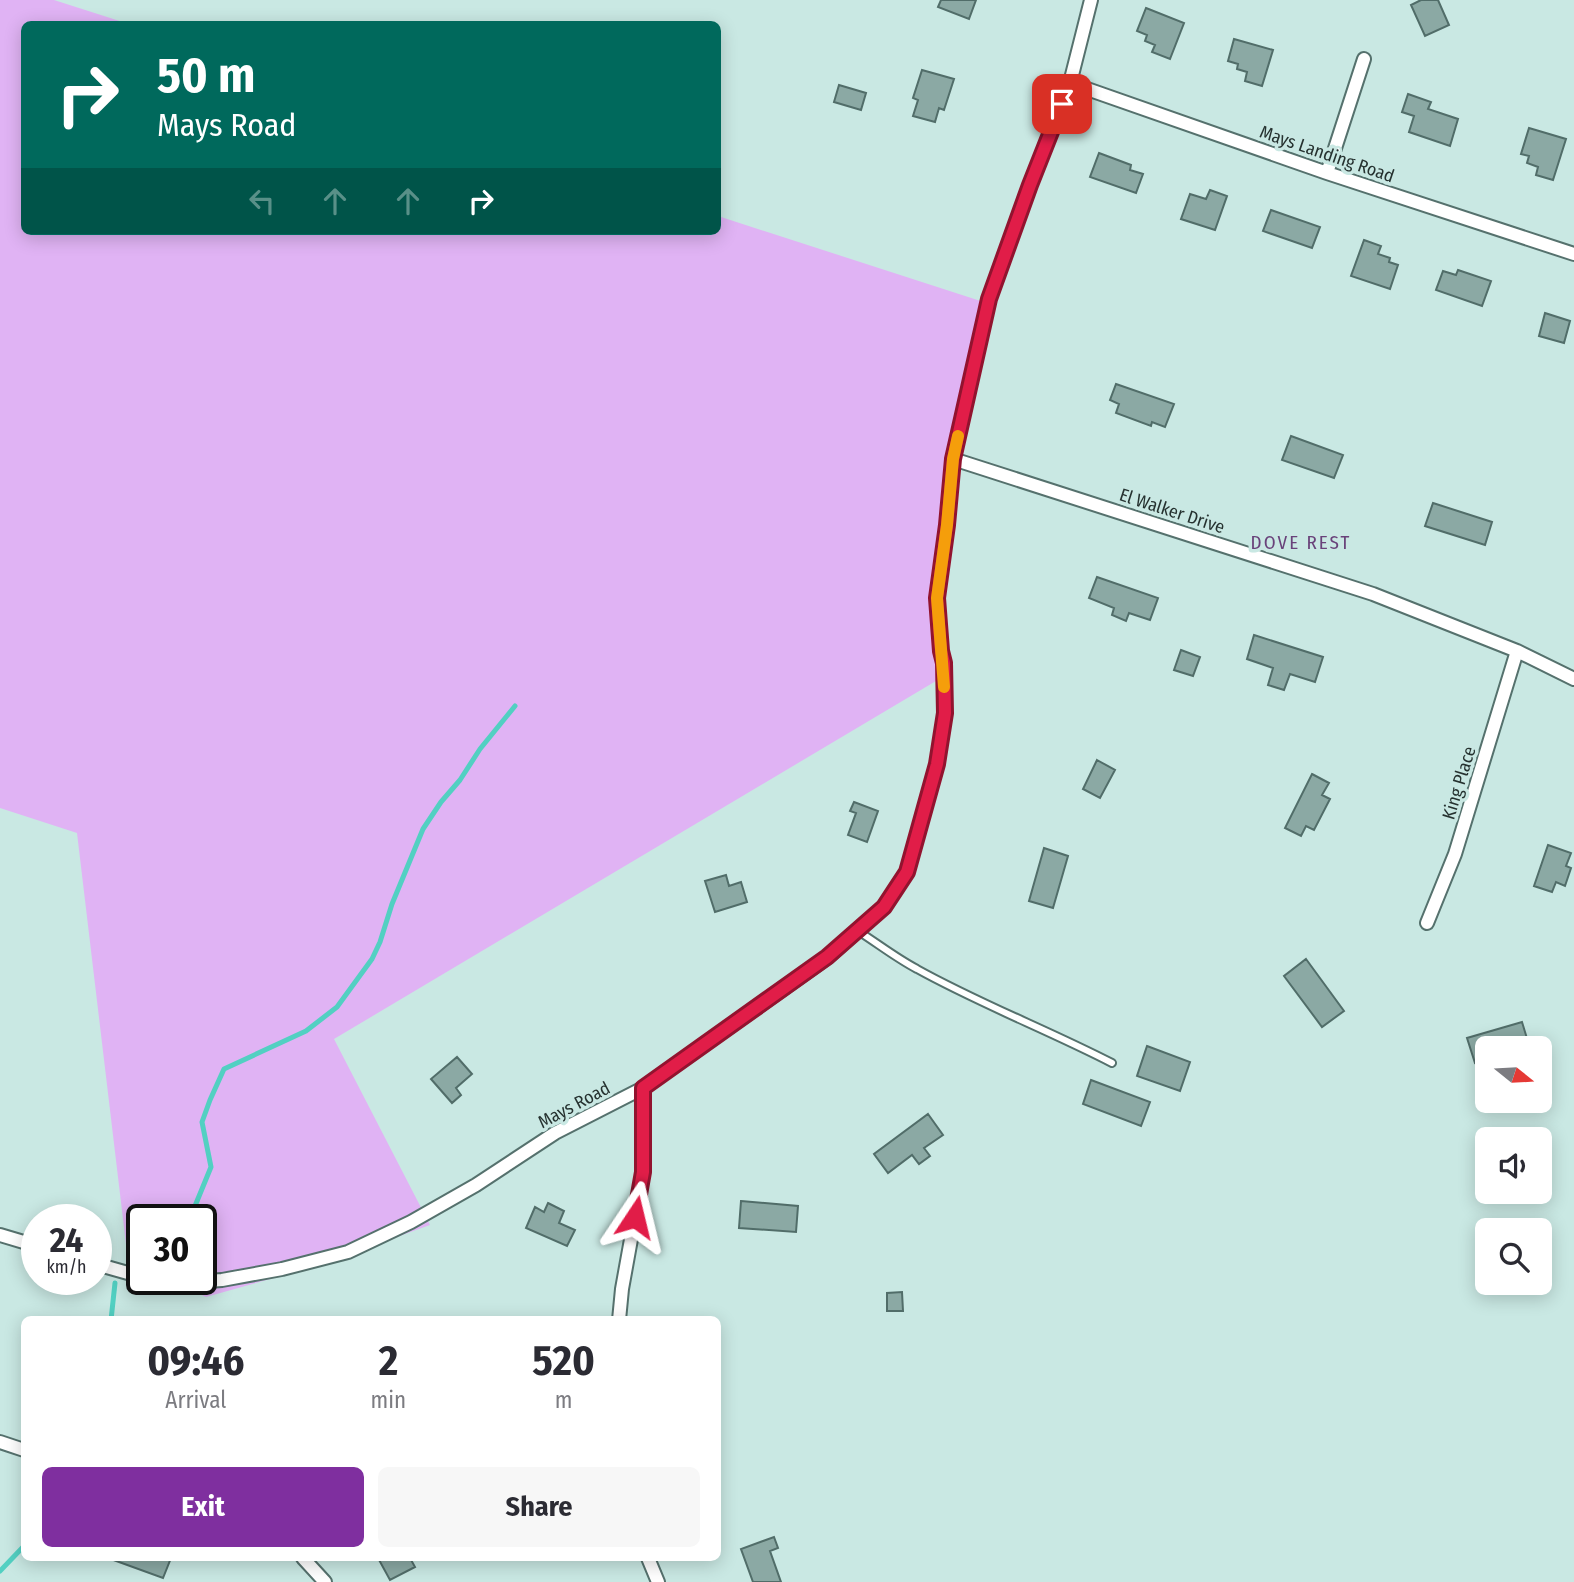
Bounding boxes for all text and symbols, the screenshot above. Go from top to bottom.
text: 50 m [157,46,255,105]
icon: right [42,49,133,140]
pin [1032,74,1092,134]
icon: arrive [1043,85,1081,123]
text: Mays Road [157,106,297,144]
street label: Mays Landing Road [1257,121,1397,187]
icon: left [243,182,281,220]
icon: ahead [316,182,354,220]
icon: ahead [389,182,427,220]
icon: right [462,182,500,220]
street label: El Walker Drive [1117,484,1228,538]
district label: DOVE REST [1251,531,1351,554]
street label: King Place [1437,744,1481,822]
north arrow [1475,1036,1552,1113]
map controls [1475,1036,1552,1295]
street label: Mays Road [534,1077,614,1133]
button: sound [1475,1127,1552,1204]
position arrow [598,1180,672,1254]
speed limit sign: 30 [126,1204,217,1295]
button: search [1475,1218,1552,1295]
text: 24 [50,1219,83,1261]
text: km/h [46,1256,87,1278]
text: 09:46 [147,1336,244,1386]
text: 2 [379,1336,398,1386]
text: 520 [532,1336,595,1386]
text: Arrival [165,1386,226,1414]
text: min [371,1386,406,1414]
text: m [555,1386,572,1414]
button: Exit [42,1467,364,1547]
button: Share [378,1467,700,1547]

